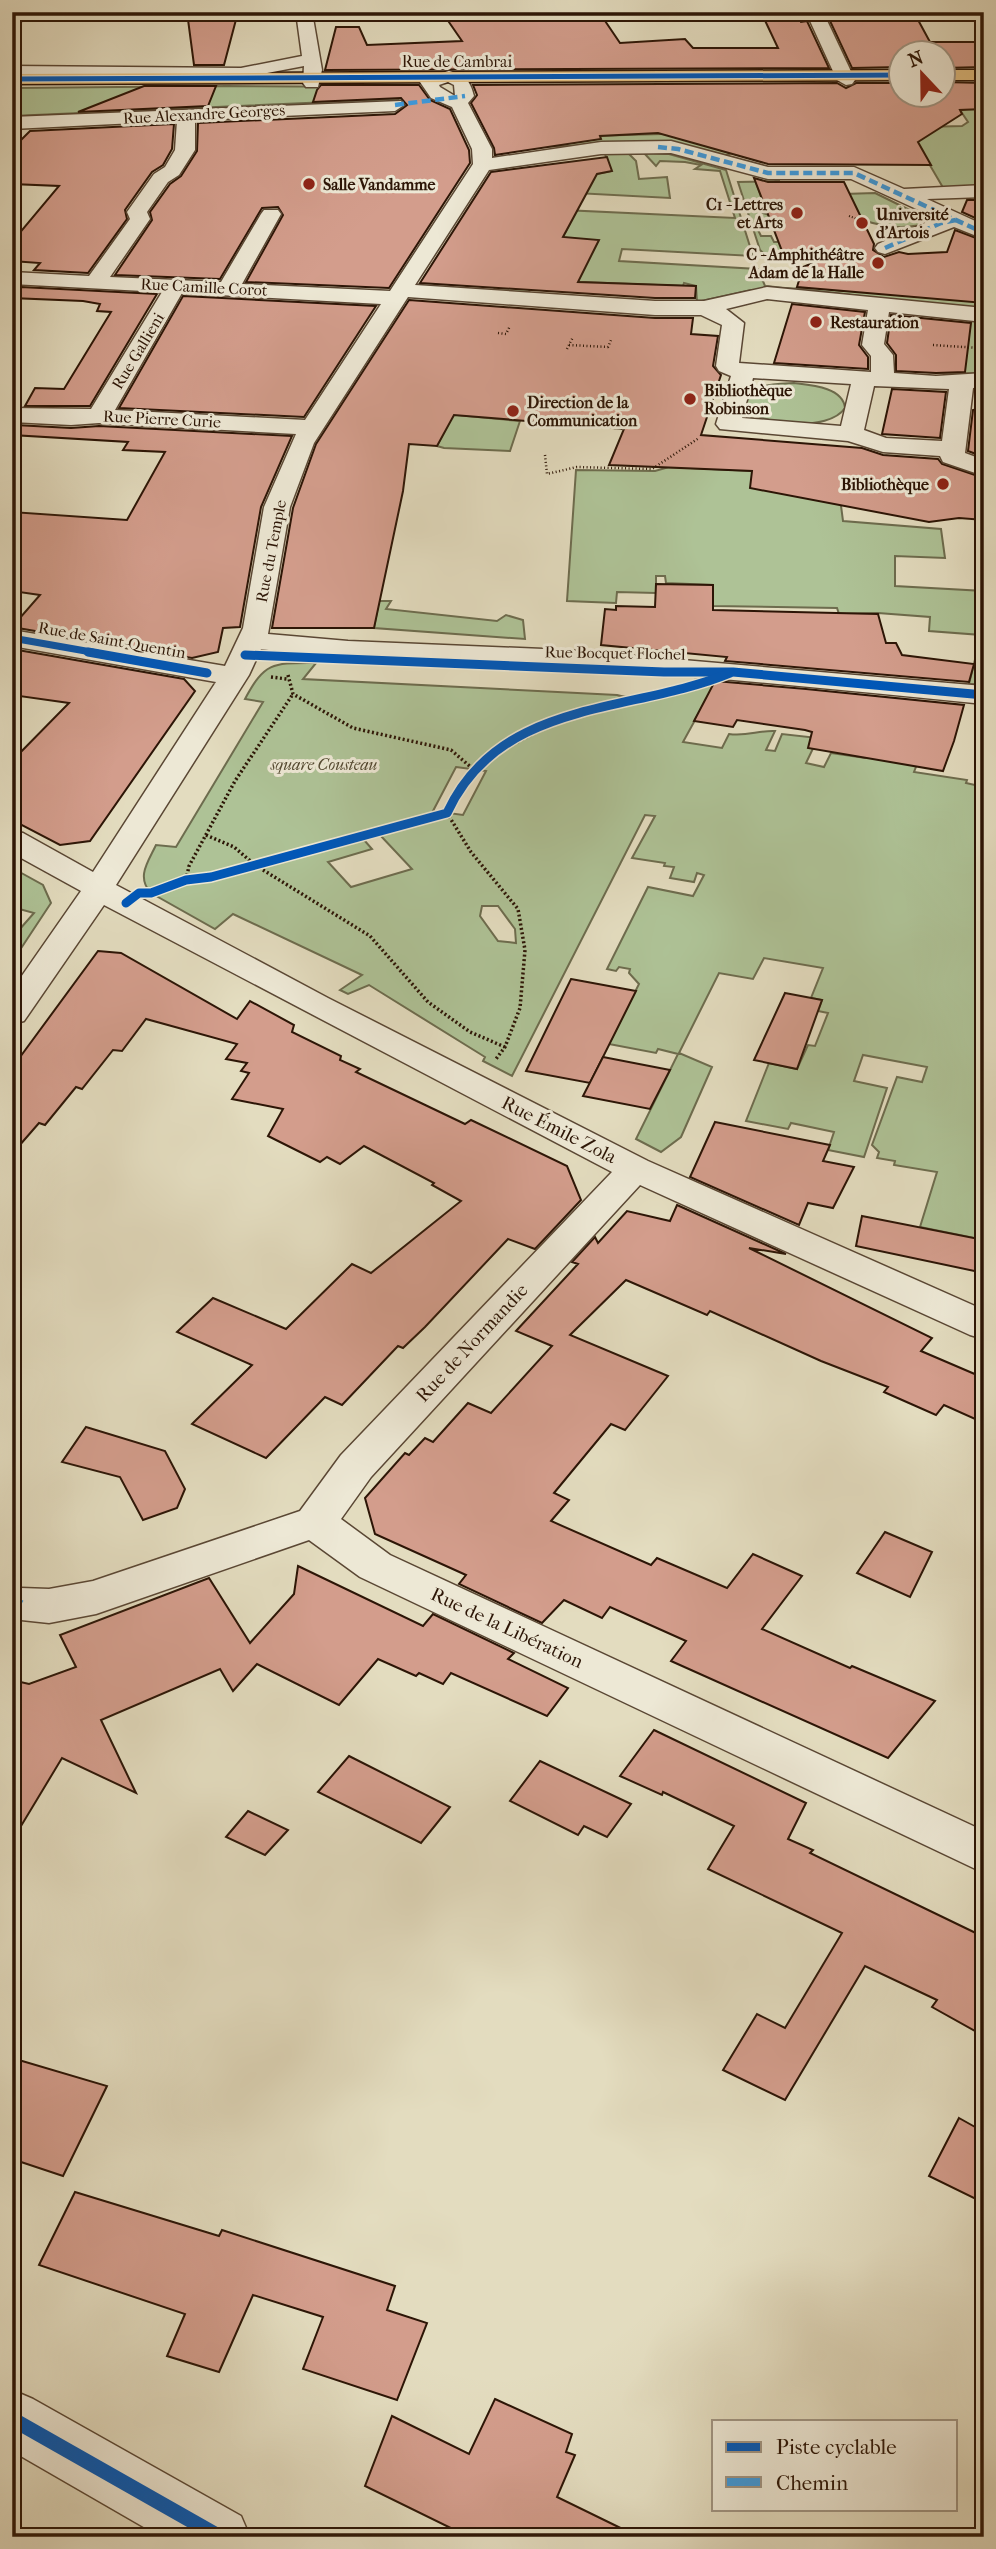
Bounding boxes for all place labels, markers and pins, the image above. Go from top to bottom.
place label: Salle Vandamme [323,175,435,194]
marker: Salle Vandamme [301,176,317,192]
place label: C1 - Lettres et Arts [706,195,783,232]
marker: C1 - Lettres et Arts [789,205,805,221]
place label: Université d'Artois [875,205,949,242]
marker: Université d'Artois [854,215,870,231]
place label: C - Amphithéâtre Adam de la Halle [746,245,864,282]
marker: C - Amphithéâtre Adam de la Halle [870,255,886,271]
place label: Restauration [830,313,920,332]
marker: Restauration [808,314,824,330]
place label: Bibliothèque Robinson [704,381,792,418]
marker: Bibliothèque Robinson [682,391,698,407]
place label: Direction de la Communication [527,393,638,430]
marker: Direction de la Communication [505,403,521,419]
place label: Bibliothèque [841,475,929,495]
marker: Bibliothèque [935,476,951,492]

